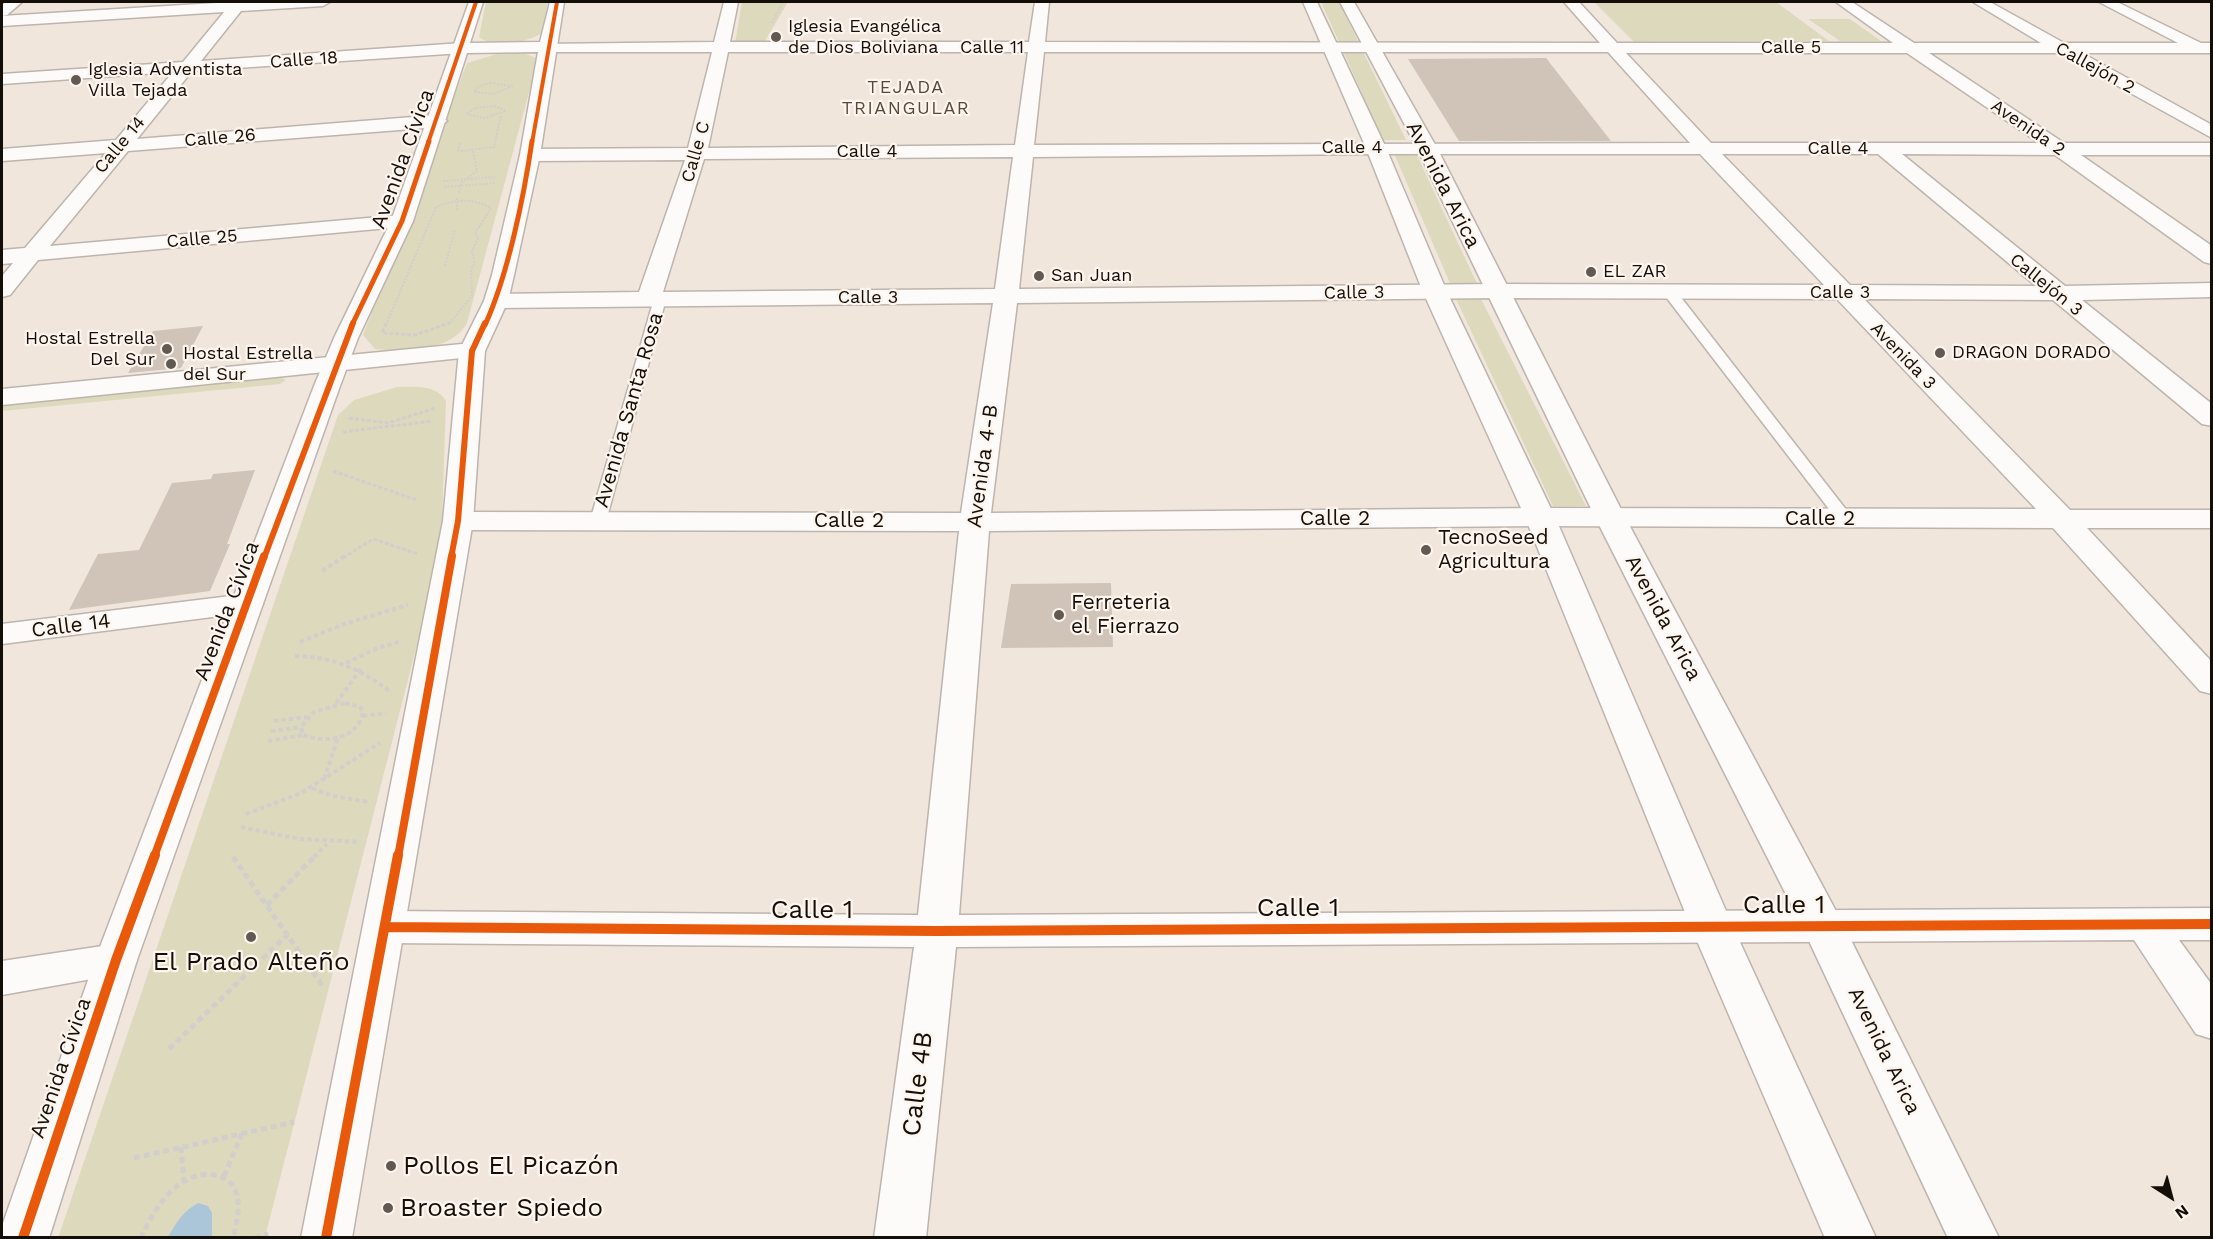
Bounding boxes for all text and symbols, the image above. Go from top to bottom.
place label: Iglesia Evangélica de Dios Boliviana [788,16,941,58]
marker: Iglesia Evangélica de Dios Boliviana [769,30,783,44]
street label: Calle 11 [960,37,1024,59]
street label: Calle 5 [1761,37,1821,59]
street label: Callejón 2 [2052,37,2138,99]
street label: Calle 18 [269,47,339,73]
place label: Iglesia Adventista Villa Tejada [88,59,243,101]
marker: Iglesia Adventista Villa Tejada [69,73,83,87]
district label: TEJADA TRIANGULAR [842,77,970,119]
street label: Avenida Cívica [366,86,440,232]
street label: Avenida 2 [1987,95,2069,161]
street label: Calle 14 [90,112,150,178]
street label: Avenida Arica [1400,118,1486,252]
street label: Calle C [677,119,715,185]
street label: Calle 26 [183,124,257,152]
street label: Calle 4 [1321,137,1383,159]
street label: Calle 4 [1807,138,1869,160]
street label: Calle 4 [836,141,898,163]
street label: Calle 25 [166,225,238,253]
street label: Callejón 3 [2005,249,2087,321]
place label: EL ZAR [1603,261,1667,283]
place label: San Juan [1051,265,1132,287]
marker: EL ZAR [1584,265,1598,279]
marker: San Juan [1032,269,1046,283]
street label: Calle 3 [1324,282,1384,304]
street label: Calle 3 [1810,282,1870,304]
street label: Calle 3 [838,287,898,309]
street label: Avenida Santa Rosa [589,309,669,511]
street label: Avenida 3 [1866,318,1940,394]
place label: Hostal Estrella Del Sur [25,328,155,370]
marker: Hostal Estrella Del Sur [160,342,174,356]
place label: DRAGON DORADO [1952,342,2111,364]
place label: Hostal Estrella del Sur [183,343,313,386]
marker: DRAGON DORADO [1933,346,1947,360]
marker: Hostal Estrella del Sur [164,357,178,371]
street label: Avenida 4-B [962,403,1004,529]
street label: Calle 2 [1300,506,1370,532]
street label: Calle 2 [1785,506,1855,532]
street label: Calle 2 [814,508,884,534]
place label: TecnoSeed Agricultura [1438,525,1550,575]
street label: Avenida Cívica [189,538,265,684]
marker: TecnoSeed Agricultura [1419,543,1433,557]
street label: Avenida Arica [1619,551,1707,685]
place label: Ferreteria el Fierrazo [1071,590,1180,640]
marker: Ferreteria el Fierrazo [1052,608,1066,622]
street label: Calle 14 [30,609,112,643]
street label: Calle 1 [1743,889,1825,921]
street label: Calle 1 [1257,892,1339,924]
street label: Calle 1 [771,894,853,926]
marker: El Prado Alteño [244,930,258,944]
place label: El Prado Alteño [152,946,350,978]
street label: Avenida Arica [1842,983,1926,1119]
street label: Avenida Cívica [25,994,97,1142]
street label: Calle 4B [896,1030,940,1138]
place label: Pollos El Picazón [403,1150,619,1182]
marker: Pollos El Picazón [384,1159,398,1173]
north arrow [2141,1167,2201,1227]
place label: Broaster Spiedo [400,1192,603,1224]
marker: Broaster Spiedo [381,1201,395,1215]
text: N [2171,1201,2192,1223]

